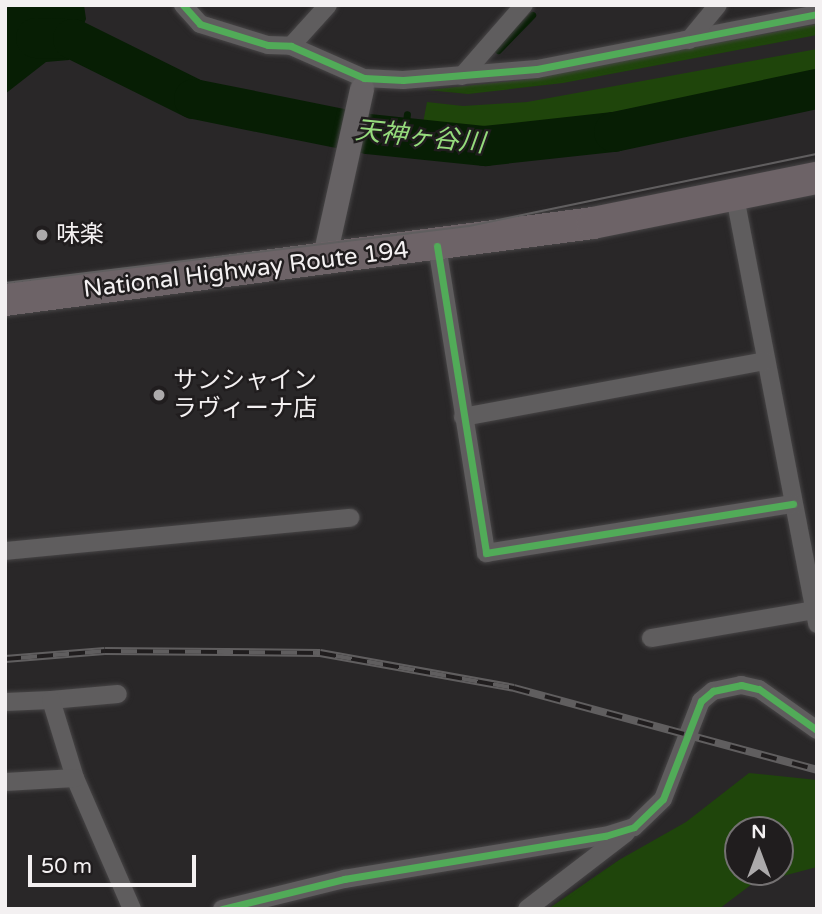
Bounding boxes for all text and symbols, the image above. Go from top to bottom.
water label: 天神ヶ谷川 [354,115,486,159]
place label: 味楽 [56,221,104,249]
marker: 味楽 [34,227,50,243]
street label: National Highway Route 194 [82,236,410,304]
place label: サンシャイン ラヴィーナ店 [173,367,317,423]
marker: サンシャイン ラヴィーナ店 [151,387,167,403]
north arrow [724,816,794,886]
text: N [751,821,767,843]
scale bar [32,841,200,885]
text: 50 m [41,854,92,879]

